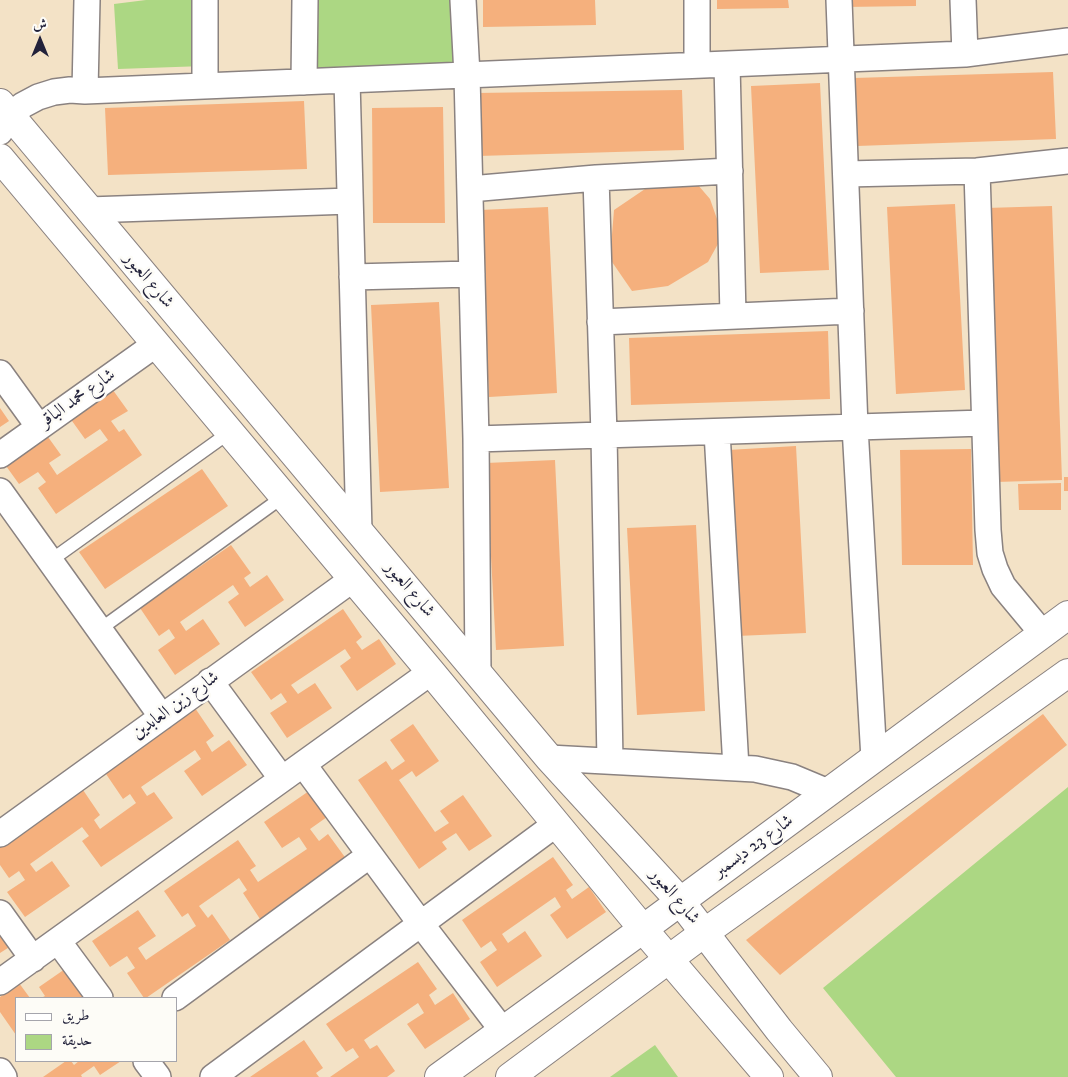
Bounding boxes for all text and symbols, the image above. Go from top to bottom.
north arrow [15,15,65,65]
text: ش [33,16,47,34]
street label: شارع العبور [118,249,178,313]
street label: شارع محمد الباقر [36,365,120,433]
street label: شارع العبور [379,558,439,622]
street label: شارع زين العابدين [128,667,224,745]
street label: شارع 23 ديسمبر [710,811,798,883]
street label: شارع العبور [644,865,704,929]
legend [15,997,178,1062]
text: طريق [62,1006,89,1025]
text: حديقة [62,1031,92,1050]

